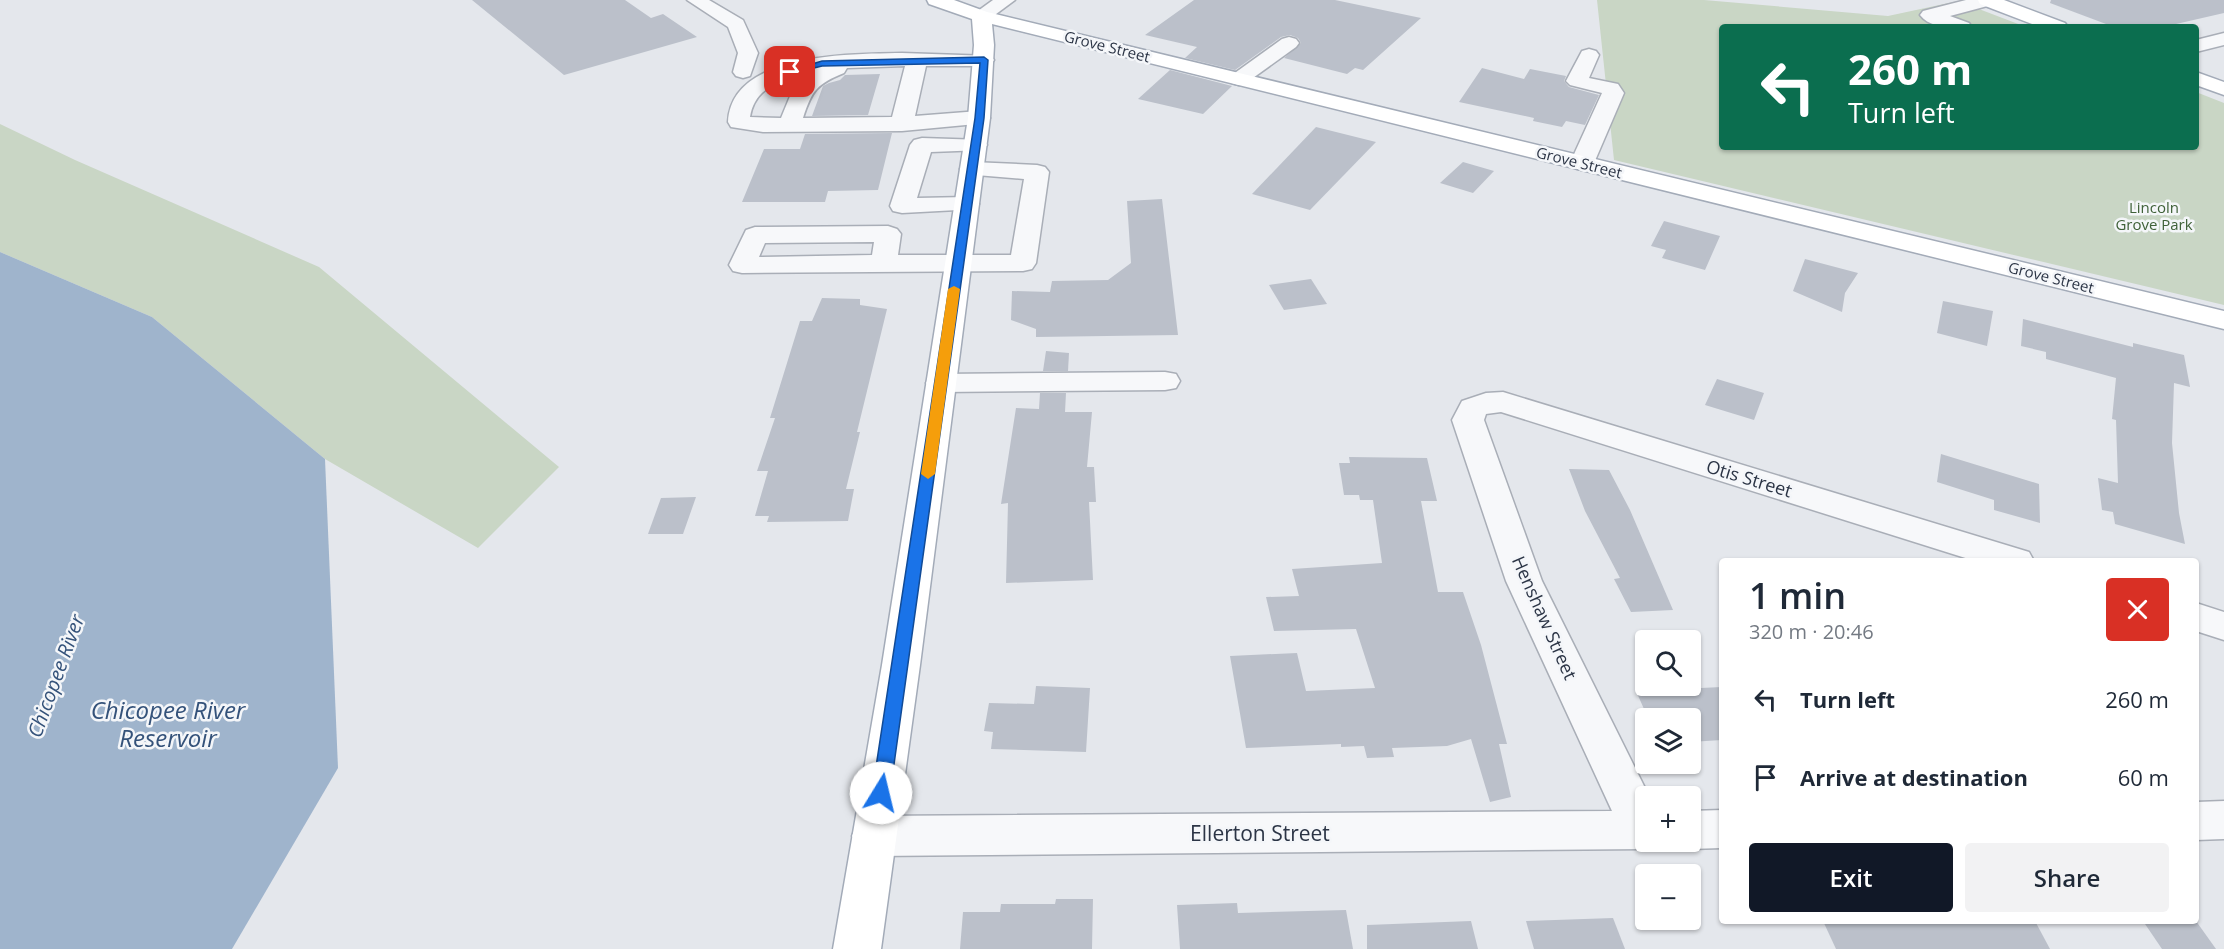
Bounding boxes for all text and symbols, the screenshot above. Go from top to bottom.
street label: Grove Street [1062,26,1152,66]
text: 260 m [1848,40,1972,97]
pin [764,46,815,97]
icon: left [1749,48,1827,126]
icon: arrive [773,55,806,88]
text: Turn left [1848,94,1955,131]
street label: Grove Street [1534,142,1624,182]
park label: Lincoln Grove Park [2115,197,2193,234]
street label: Grove Street [2006,257,2096,297]
street label: Otis Street [1703,454,1795,502]
street label: Henshaw Street [1507,552,1583,683]
text: 1 min [1749,571,1846,620]
button: close [2106,578,2169,641]
water label: Chicopee River [21,610,91,741]
text: 320 m · 20:46 [1749,618,1874,645]
map controls [1635,630,1701,930]
button: search [1635,630,1701,696]
icon: left [1749,683,1782,716]
text: Turn left [1800,684,1895,714]
text: 260 m [2105,684,2169,714]
water label: Chicopee River Reservoir [91,693,247,754]
button: layers [1635,708,1701,774]
position arrow [849,761,913,825]
icon: arrive [1749,761,1782,794]
text: Arrive at destination [1800,762,2028,792]
text: 60 m [2118,762,2169,792]
button: + [1635,786,1701,852]
street label: Ellerton Street [1190,819,1330,847]
button: Exit [1749,843,1953,912]
button: Share [1965,843,2169,912]
button: − [1635,864,1701,930]

